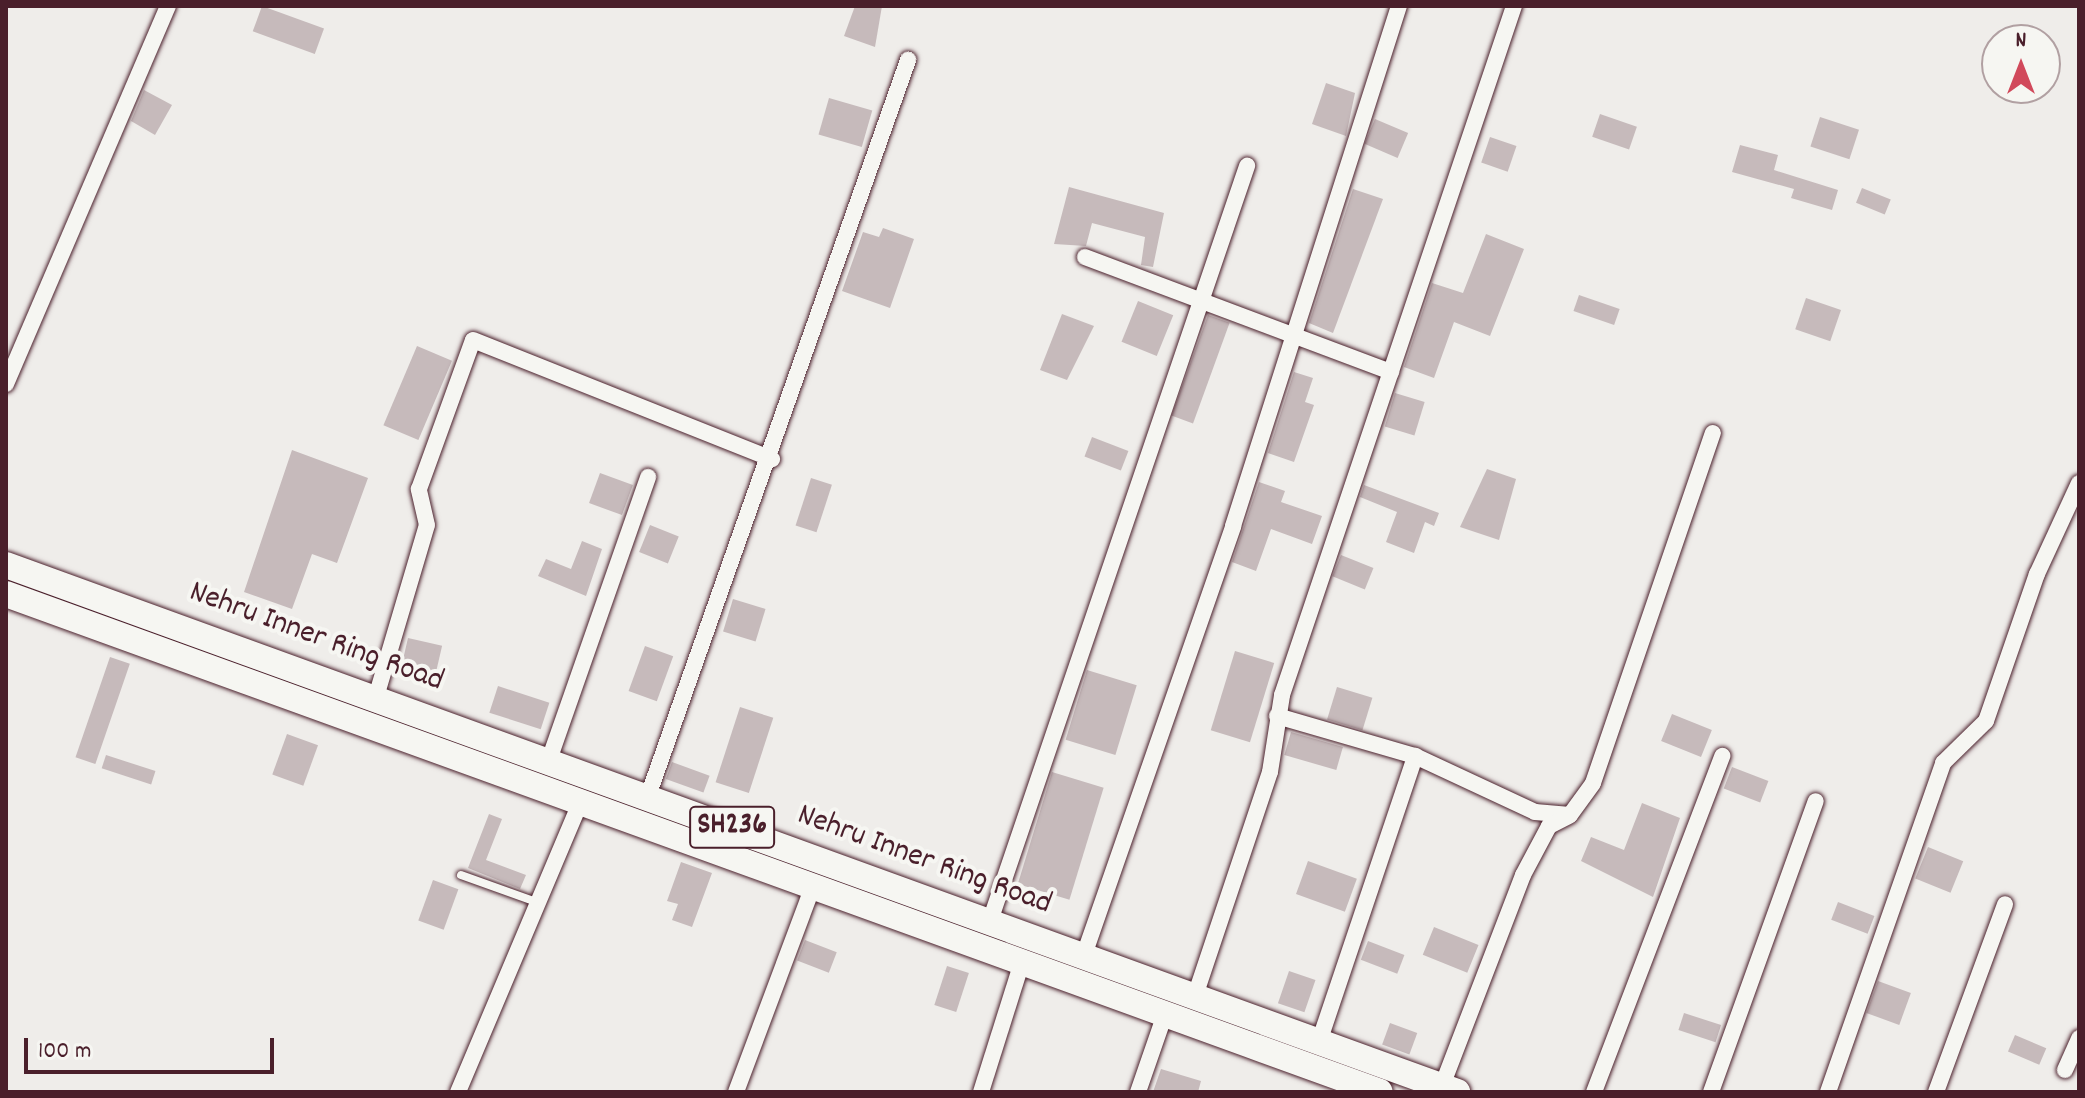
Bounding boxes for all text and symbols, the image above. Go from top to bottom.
north arrow [1981,24,2061,104]
text: N [2016,26,2026,57]
street label: Nehru Inner Ring Road [184,574,448,702]
street label: Nehru Inner Ring Road [792,797,1056,925]
road number: SH236 [688,801,776,853]
scale bar [28,1022,278,1072]
text: 100 m [38,1035,91,1069]

